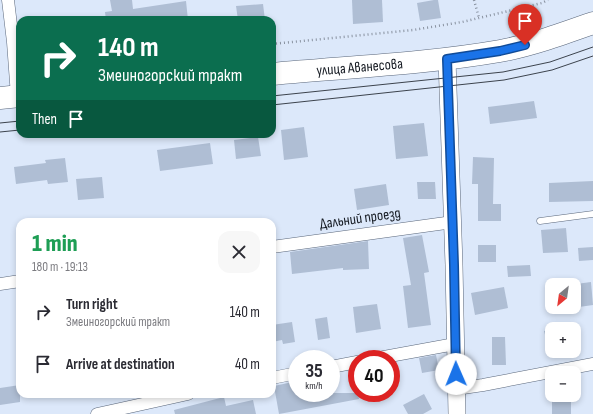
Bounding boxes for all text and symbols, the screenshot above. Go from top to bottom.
pin [508,4,542,45]
icon: arrive [514,10,536,32]
text: 140 m [98,31,159,64]
icon: right [32,32,84,84]
street label: улица Аванесова [316,54,404,80]
text: Змеиногорский тракт [98,65,242,86]
icon: arrive [65,108,87,130]
text: Then [32,110,57,129]
street label: Дальний проезд [318,203,402,234]
text: 1 min [32,229,78,258]
button: close [218,231,260,273]
text: 180 m · 19:13 [32,259,88,275]
north arrow [545,278,581,314]
map controls [545,278,581,402]
text: Turn right [66,295,118,314]
icon: right [32,301,54,323]
text: 140 m [230,303,260,322]
text: Змеиногорский тракт [66,314,170,330]
button: + [545,322,581,358]
speed limit sign: 40 [348,350,400,402]
icon: arrive [32,353,54,375]
position arrow [435,353,477,395]
text: Arrive at destination [66,355,175,374]
text: 40 m [235,355,260,374]
text: 35 [305,359,323,383]
button: − [545,366,581,402]
text: km/h [305,380,323,392]

